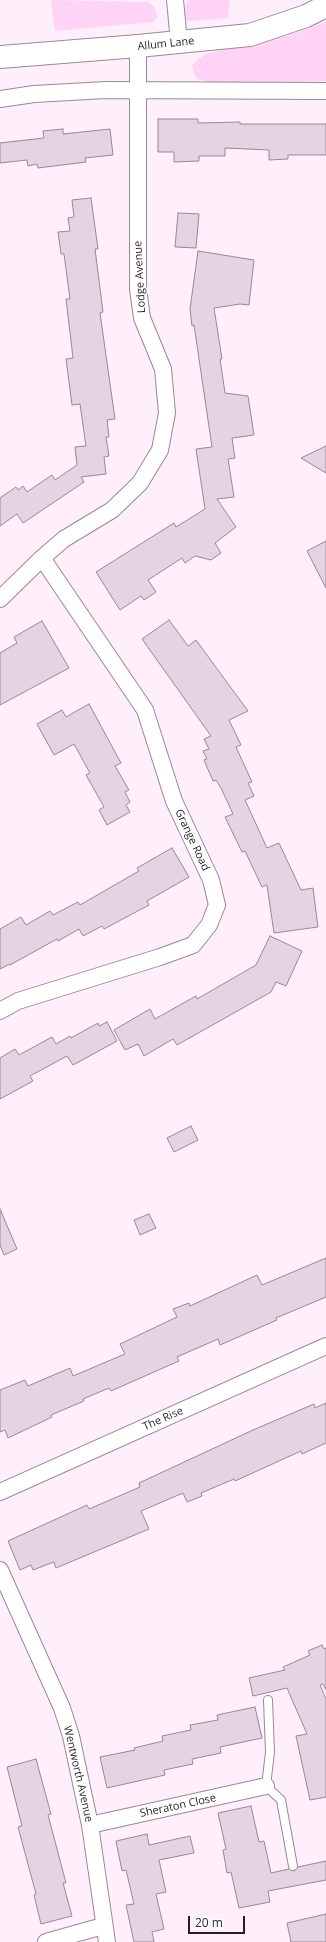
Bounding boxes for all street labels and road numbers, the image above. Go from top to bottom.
street label: Allum Lane [137,34,195,54]
street label: Lodge Avenue [132,241,148,313]
street label: Grange Road [172,807,212,873]
street label: The Rise [141,1404,185,1434]
street label: Wentworth Avenue [60,1725,96,1823]
street label: Sheraton Close [139,1791,217,1821]

